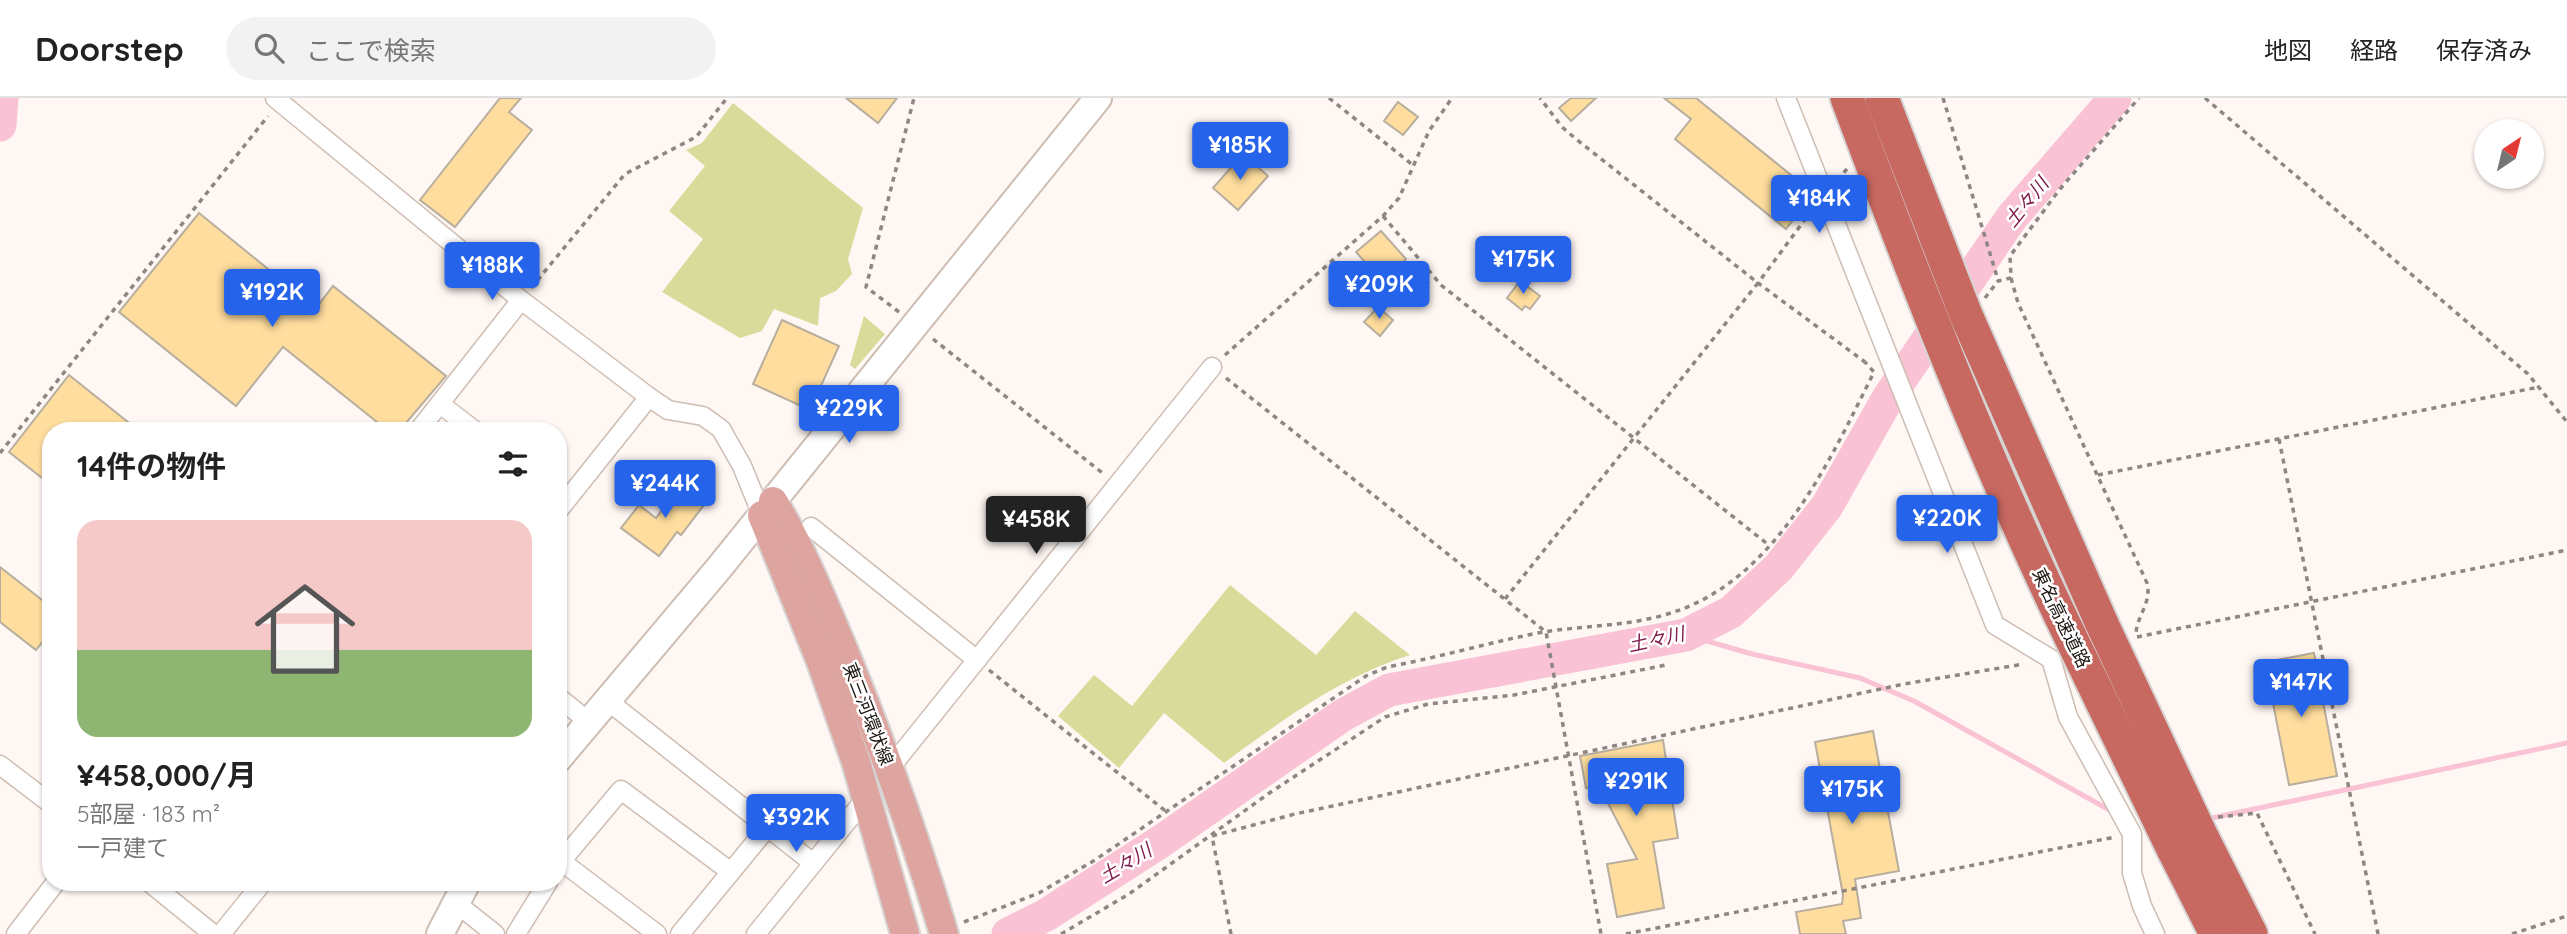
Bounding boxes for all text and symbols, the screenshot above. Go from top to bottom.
search box [226,17,716,80]
text: Doorstep [35,28,184,69]
icon: search [250,29,288,67]
text: ここで検索 [306,34,436,67]
text: 地図 [2264,35,2312,65]
text: 経路 [2350,35,2398,65]
text: 保存済み [2436,35,2532,65]
north arrow [2474,119,2544,189]
map controls [2474,119,2544,189]
pin: ¥185K [1191,122,1289,182]
text: ¥185K [1208,130,1272,159]
water label: 土々川 [1999,171,2055,232]
pin: ¥184K [1770,176,1868,235]
text: ¥184K [1787,183,1851,212]
pin: ¥175K [1474,236,1572,296]
pin: ¥188K [443,242,541,302]
text: ¥175K [1491,244,1555,273]
text: ¥188K [461,250,523,279]
pin: ¥209K [1330,262,1428,321]
text: ¥209K [1344,269,1414,298]
pin: ¥192K [223,270,321,329]
text: ¥192K [240,277,304,306]
pin: ¥229K [800,386,898,445]
text: ¥229K [815,393,883,422]
icon: filters [494,445,532,483]
text: 14件の物件 [77,447,226,485]
pin: ¥244K [616,460,714,520]
text: ¥244K [631,468,699,497]
pin: ¥458K [987,496,1085,556]
pin: ¥220K [1898,496,1996,555]
text: ¥220K [1912,503,1982,532]
text: ¥458K [1002,504,1070,533]
street label: 東名高速道路 [2027,564,2095,671]
icon: home [242,566,368,692]
water label: 土々川 [1626,621,1688,657]
street label: 東三河環状線 [838,659,899,768]
pin: ¥147K [2252,660,2350,719]
text: ¥147K [2269,667,2333,696]
text: ¥458,000/月 [77,756,257,794]
pin: ¥291K [1587,758,1685,818]
text: ¥291K [1604,766,1668,795]
pin: ¥175K [1803,766,1901,826]
text: ¥175K [1820,774,1884,803]
pin: ¥392K [747,794,845,854]
text: 5部屋 · 183 m² [77,799,220,828]
text: ¥392K [762,802,830,831]
text: 一戸建て [77,833,169,862]
water label: 土々川 [1094,837,1157,888]

